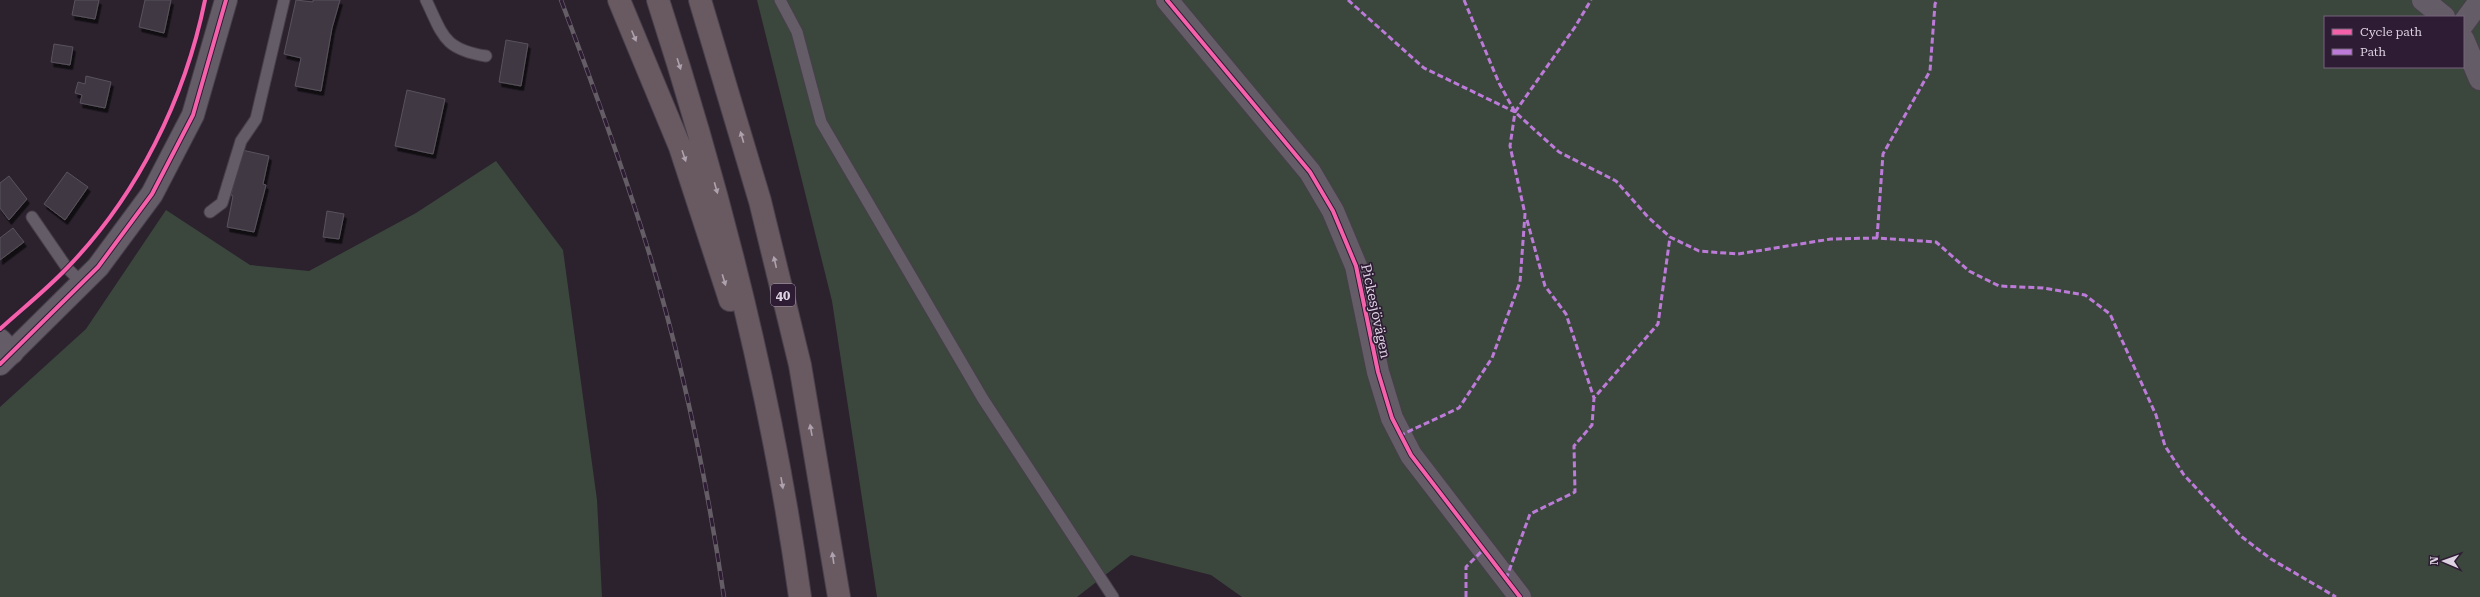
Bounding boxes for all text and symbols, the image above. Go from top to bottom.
legend [2324,16,2464,68]
text: Cycle path [2360,25,2422,39]
one-way arrow [631,30,637,41]
text: Path [2360,45,2386,59]
one-way arrow [676,58,682,70]
one-way arrow [739,130,745,142]
one-way arrow [681,150,687,162]
one-way arrow [713,183,719,195]
one-way arrow [772,256,778,268]
street label: Pickesjövägen [1358,262,1394,360]
one-way arrow [721,274,727,286]
road number: 40 [771,284,795,306]
one-way arrow [808,424,814,436]
one-way arrow [779,476,785,489]
north arrow [2424,541,2464,581]
one-way arrow [830,552,836,564]
text: N [2428,556,2441,565]

